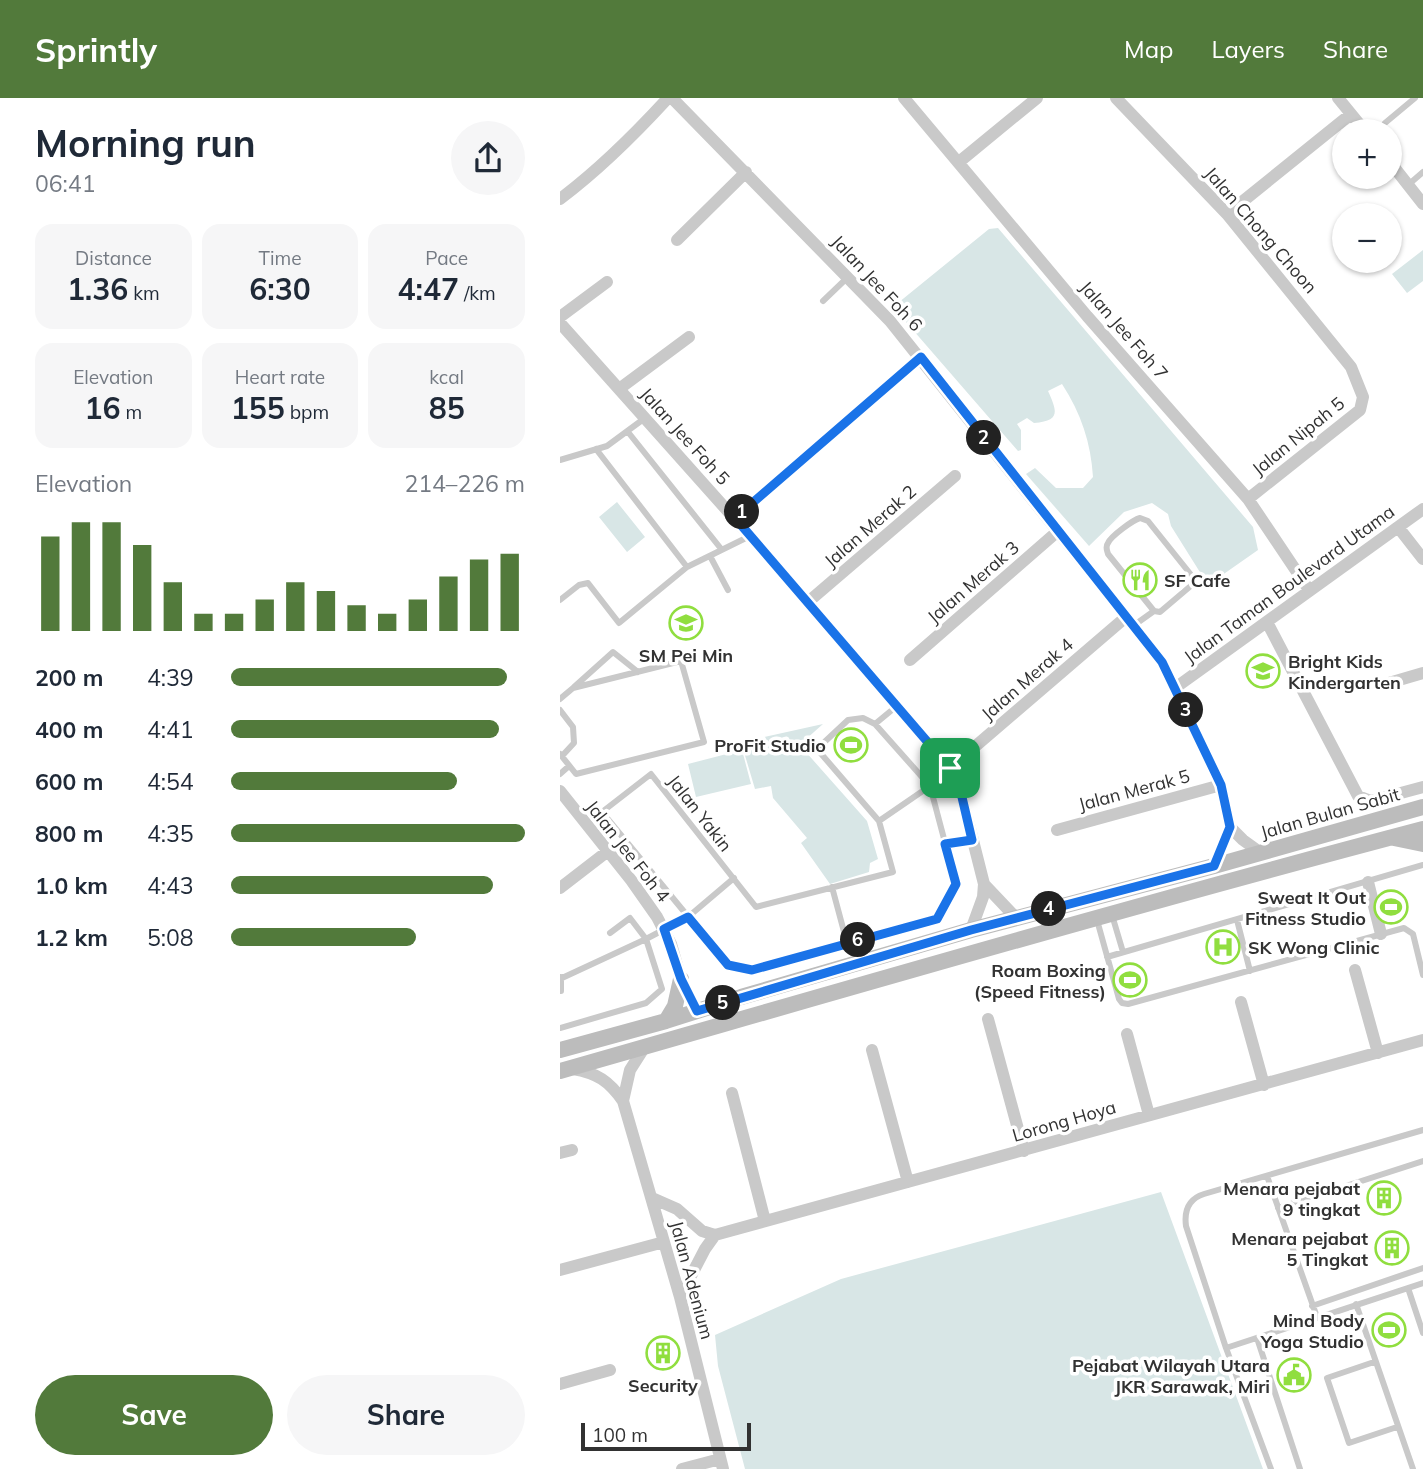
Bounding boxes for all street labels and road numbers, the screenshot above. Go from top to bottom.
street label: Jalan Chong Choon [1200,162,1322,298]
street label: Jalan Jee Foh 6 [827,230,927,336]
street label: Jalan Jee Foh 7 [1075,276,1173,384]
street label: Jalan Jee Foh 5 [635,382,735,490]
street label: Jalan Nipah 5 [1247,392,1349,480]
street label: Jalan Merak 2 [819,480,921,572]
street label: Jalan Taman Boulevard Utama [1179,500,1399,668]
street label: Jalan Merak 3 [922,536,1024,628]
street label: Jalan Merak 4 [976,633,1078,725]
street label: Jalan Merak 5 [1076,764,1192,816]
street label: Jalan Yakin [663,770,737,856]
street label: Jalan Bulan Sabit [1258,782,1402,844]
street label: Jalan Jee Foh 4 [581,795,675,907]
street label: Lorong Hoya [1009,1095,1119,1147]
street label: Jalan Adenium [665,1218,719,1342]

